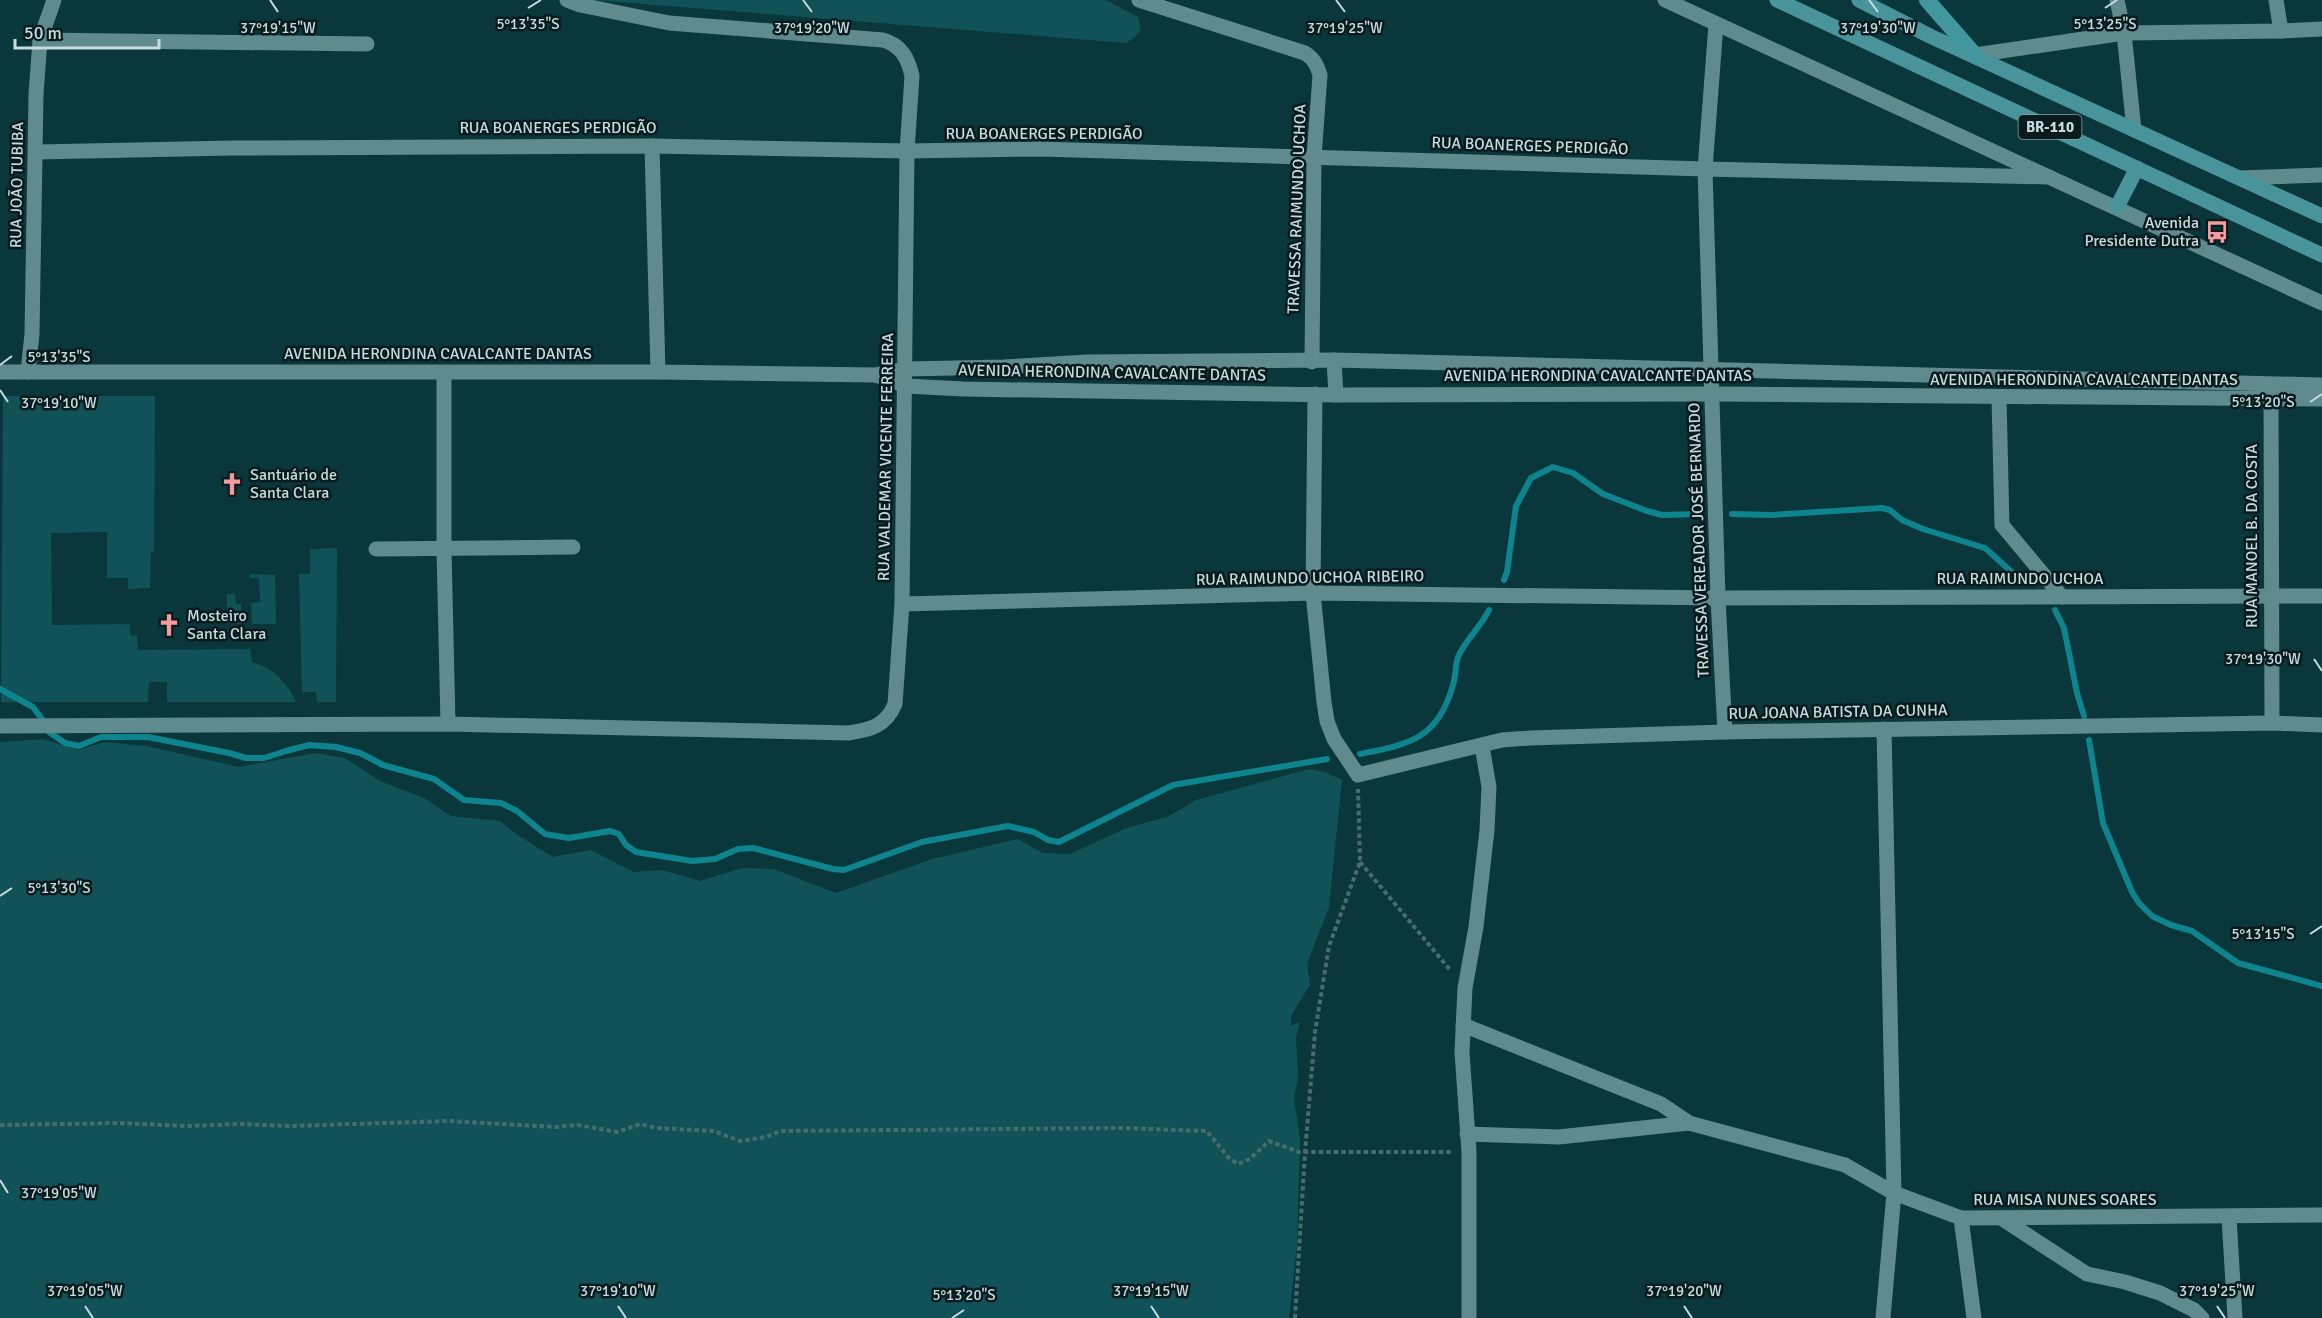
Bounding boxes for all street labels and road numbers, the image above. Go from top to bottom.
street label: TRAVESSA RAIMUNDO UCHOA [1283,104,1311,314]
road number: BR-110 [2018,115,2082,139]
street label: RUA BOANERGES PERDIGÃO [459,118,657,138]
street label: RUA JOÃO TUBIBA [6,121,28,248]
street label: RUA BOANERGES PERDIGÃO [945,124,1143,144]
street label: RUA BOANERGES PERDIGÃO [1431,133,1629,159]
street label: RUA VALDEMAR VICENTE FERREIRA [874,332,898,581]
street label: AVENIDA HERONDINA CAVALCANTE DANTAS [284,344,592,364]
street label: AVENIDA HERONDINA CAVALCANTE DANTAS [958,360,1266,386]
street label: AVENIDA HERONDINA CAVALCANTE DANTAS [1444,366,1752,386]
street label: AVENIDA HERONDINA CAVALCANTE DANTAS [1930,370,2238,390]
street label: TRAVESSA VEREADOR JOSÉ BERNARDO [1684,402,1714,678]
street label: RUA MANOEL B. DA COSTA [2242,444,2262,628]
street label: RUA RAIMUNDO UCHOA RIBEIRO [1196,566,1424,590]
street label: RUA RAIMUNDO UCHOA [1936,569,2104,589]
street label: RUA JOANA BATISTA DA CUNHA [1728,700,1948,724]
street label: RUA MISA NUNES SOARES [1973,1190,2157,1210]

